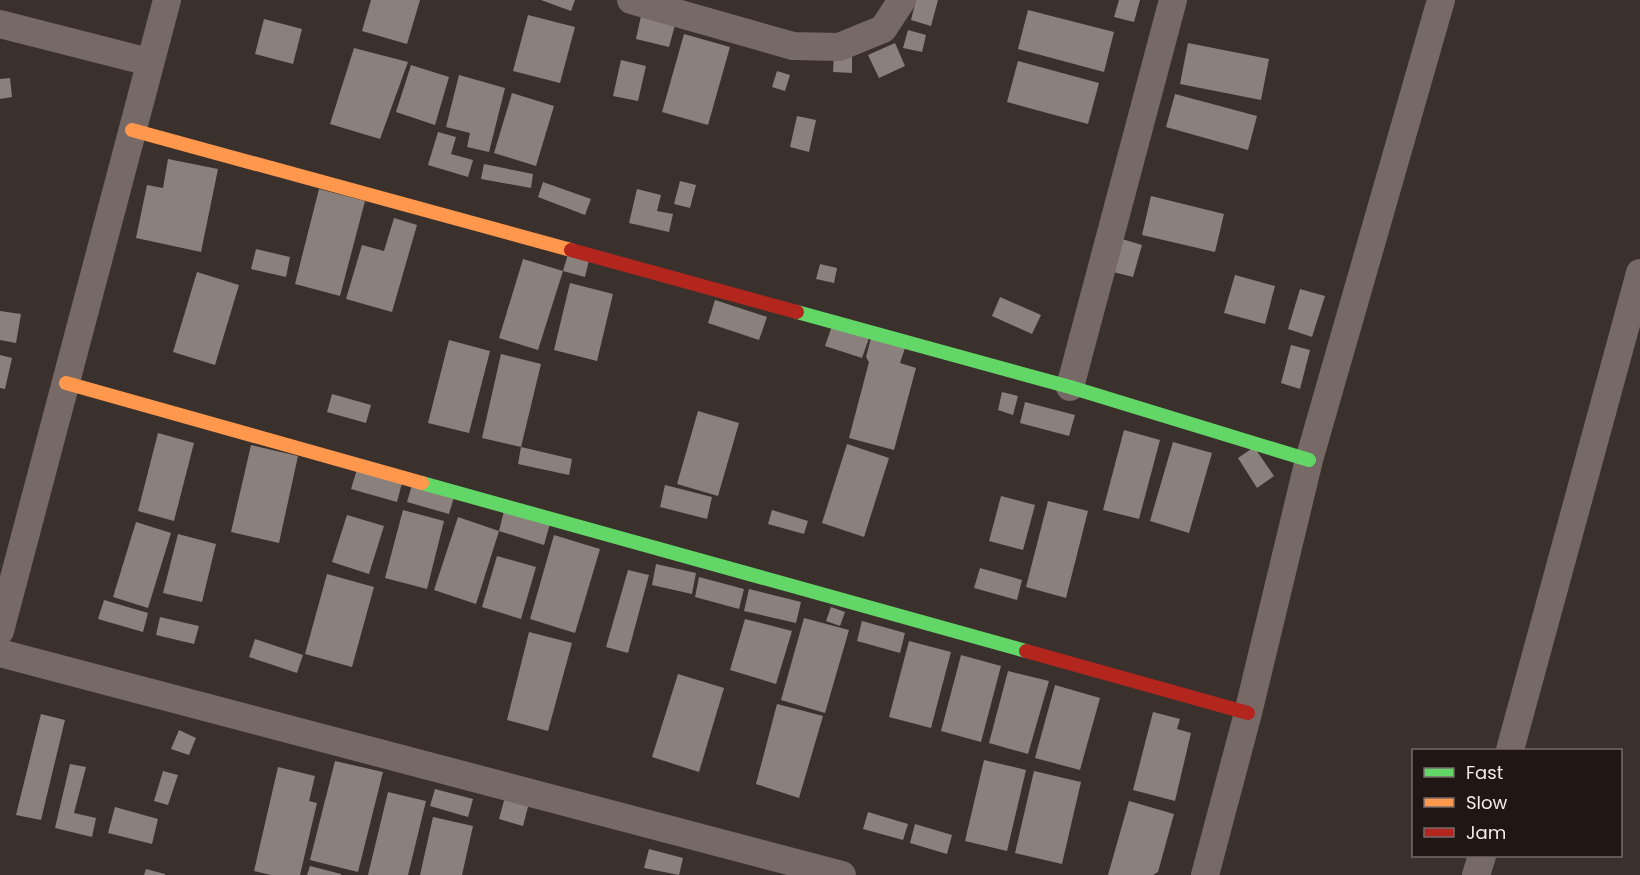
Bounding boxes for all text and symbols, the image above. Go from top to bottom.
legend [1412,749,1622,857]
text: Fast [1466,760,1503,785]
text: Slow [1466,790,1508,815]
text: Jam [1466,820,1506,845]

